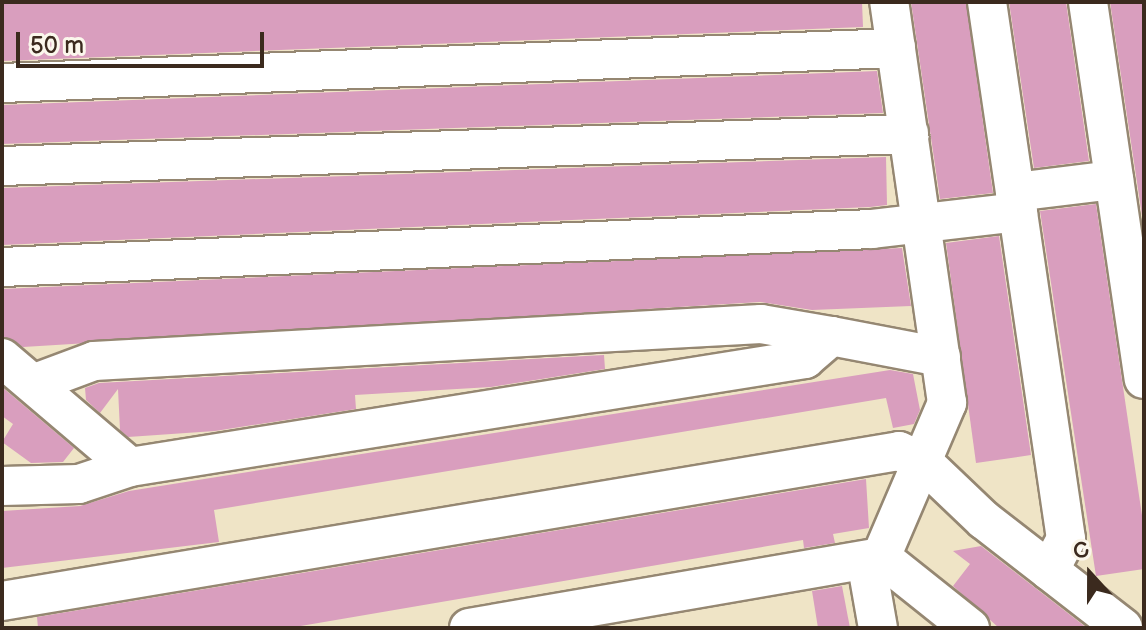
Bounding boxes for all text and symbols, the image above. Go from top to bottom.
scale bar [20,16,268,66]
text: 50 m [30,31,84,60]
north arrow [1050,534,1130,614]
text: С [1069,536,1093,566]

